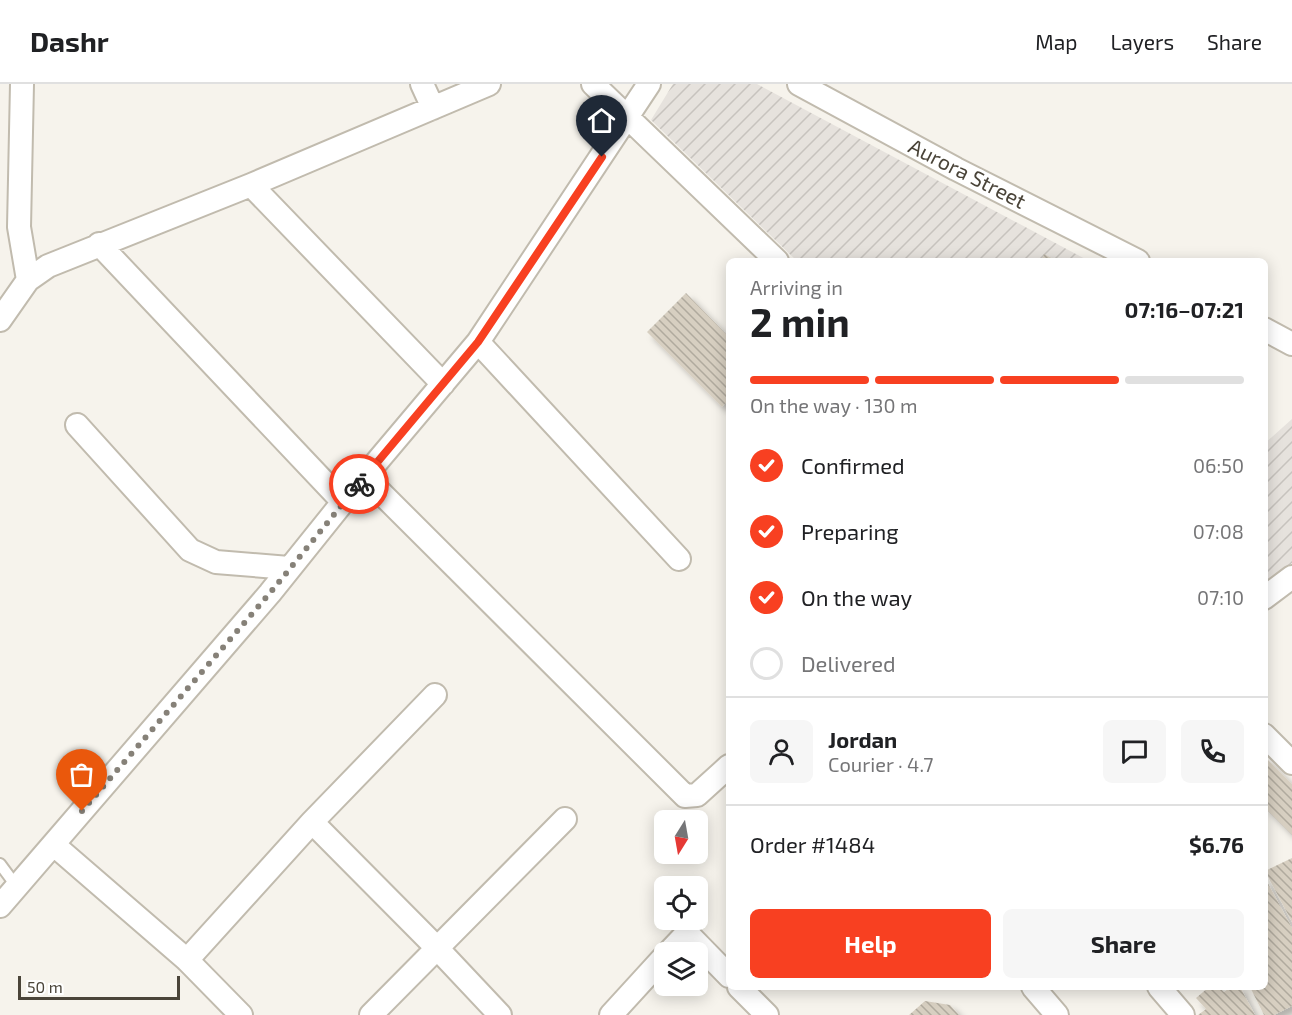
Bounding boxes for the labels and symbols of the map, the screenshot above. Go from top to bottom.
pin [576,95,627,157]
street label: Aurora Street [905,132,1030,213]
courier [329,454,389,514]
pin [56,749,107,811]
north arrow [654,810,708,864]
scale bar [18,973,180,1000]

